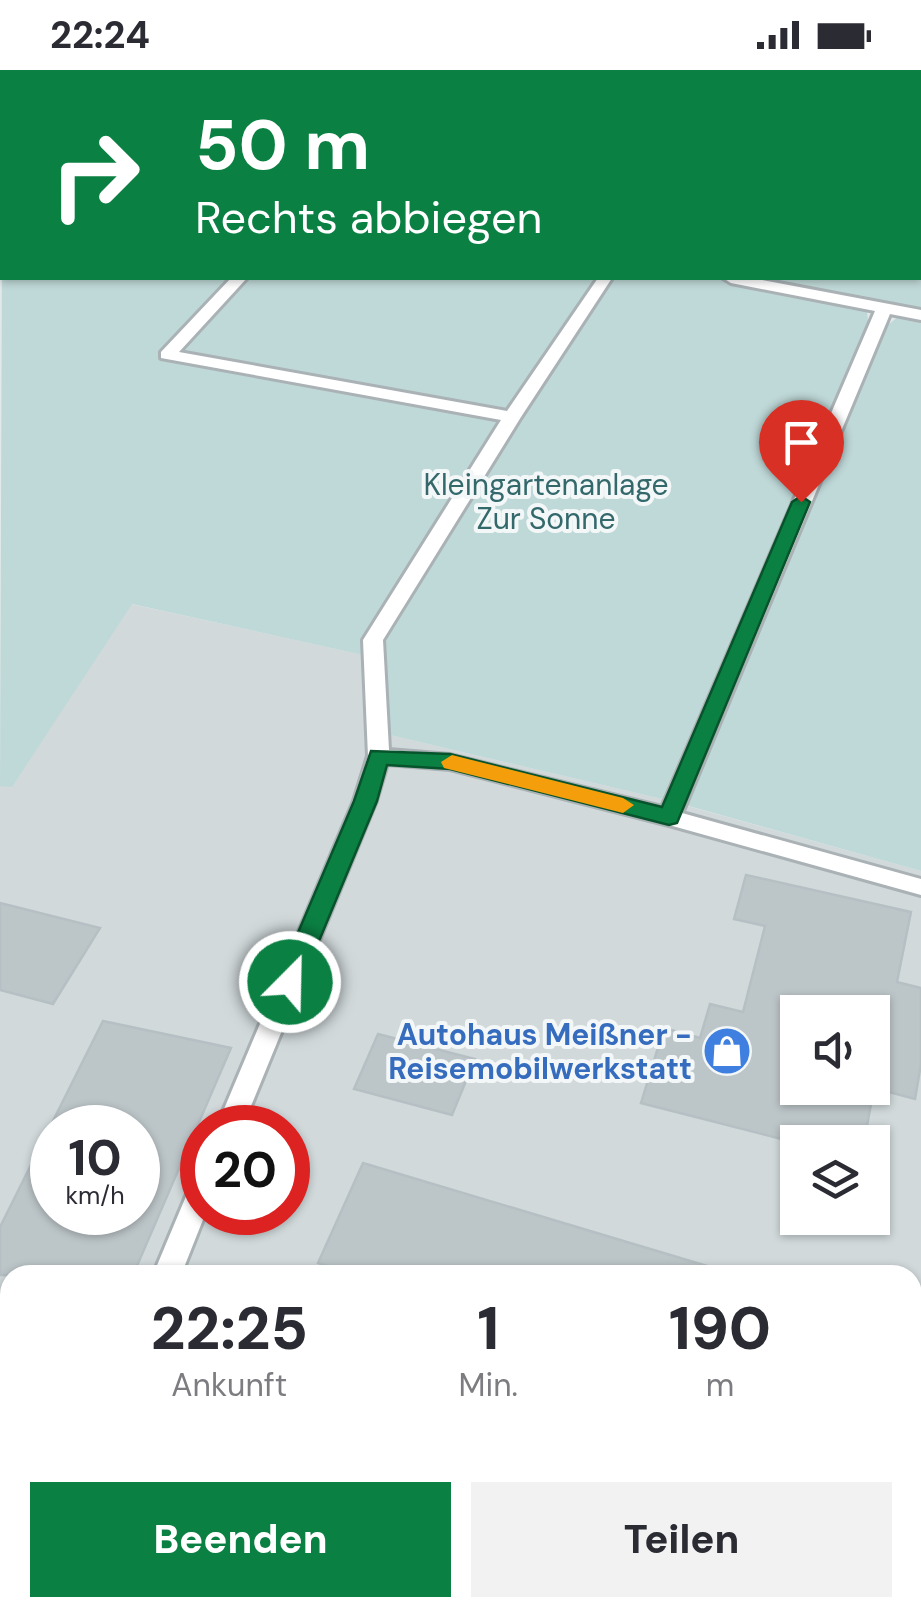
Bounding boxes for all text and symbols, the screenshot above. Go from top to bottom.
text: 22:24 [50,10,150,60]
text: 50 m [195,100,370,191]
icon: right [30,110,160,240]
text: Rechts abbiegen [195,188,542,247]
pin [759,400,844,503]
icon: arrive [774,415,829,470]
park label: Kleingartenanlage Zur Sonne [423,465,669,538]
position arrow [238,930,342,1034]
map controls [780,995,890,1235]
button: sound [780,995,890,1105]
place label: Autohaus Meißner - Reisemobilwerkstatt [388,1015,692,1088]
shop icon: Autohaus Meißner - Reisemobilwerkstatt [701,1025,753,1077]
speed limit sign: 20 [180,1105,310,1235]
text: 10 [68,1125,122,1191]
button: layers [780,1125,890,1235]
text: km/h [65,1179,125,1212]
text: 22:25 [151,1289,308,1368]
text: 1 [477,1289,499,1368]
text: 190 [669,1289,771,1368]
text: Ankunft [171,1364,287,1406]
text: Min. [459,1364,518,1406]
text: m [706,1364,734,1406]
button: Beenden [30,1482,451,1597]
button: Teilen [471,1482,892,1597]

